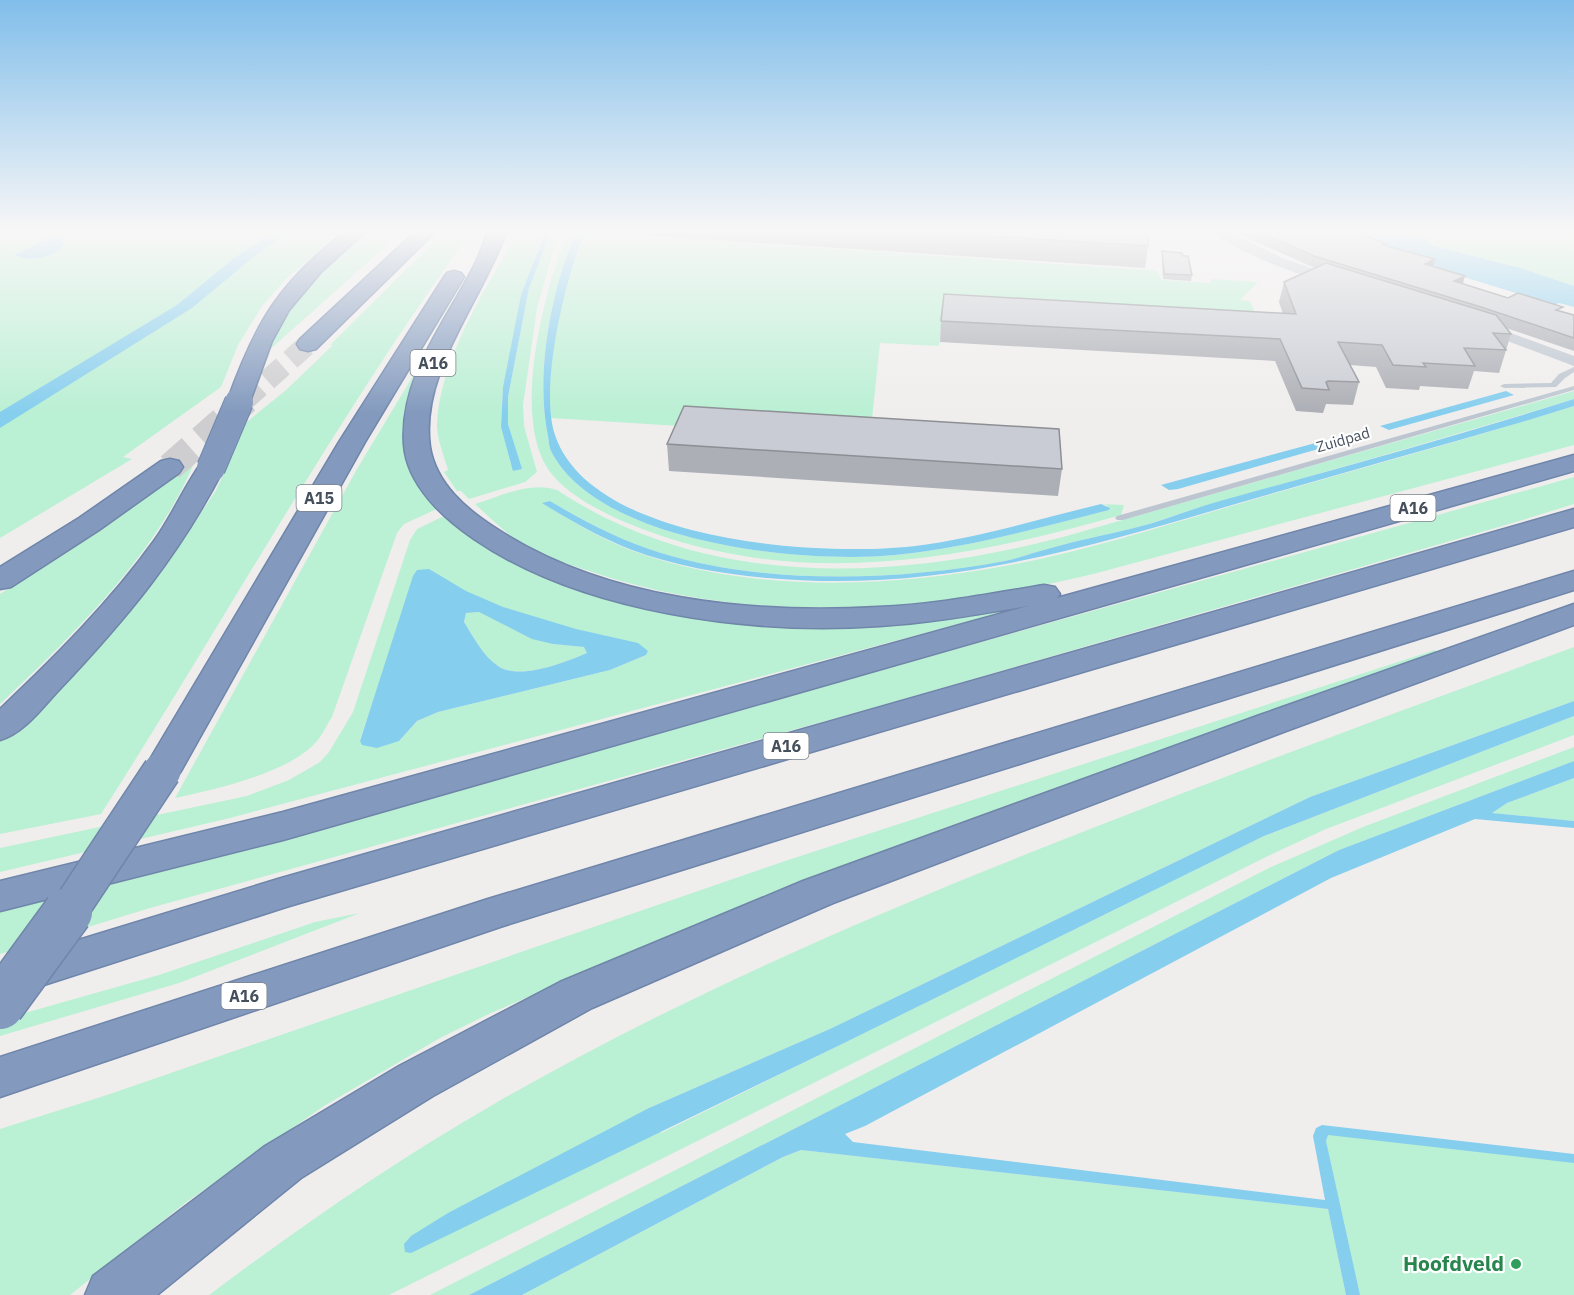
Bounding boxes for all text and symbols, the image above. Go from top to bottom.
road number: A16 [410,350,456,376]
street label: Zuidpad [1314,423,1372,456]
road number: A15 [296,485,342,511]
road number: A16 [1390,495,1436,521]
road number: A16 [764,733,808,759]
road number: A16 [222,983,266,1009]
place label: Hoofdveld [1403,1249,1504,1277]
marker: Hoofdveld [1509,1257,1523,1271]

